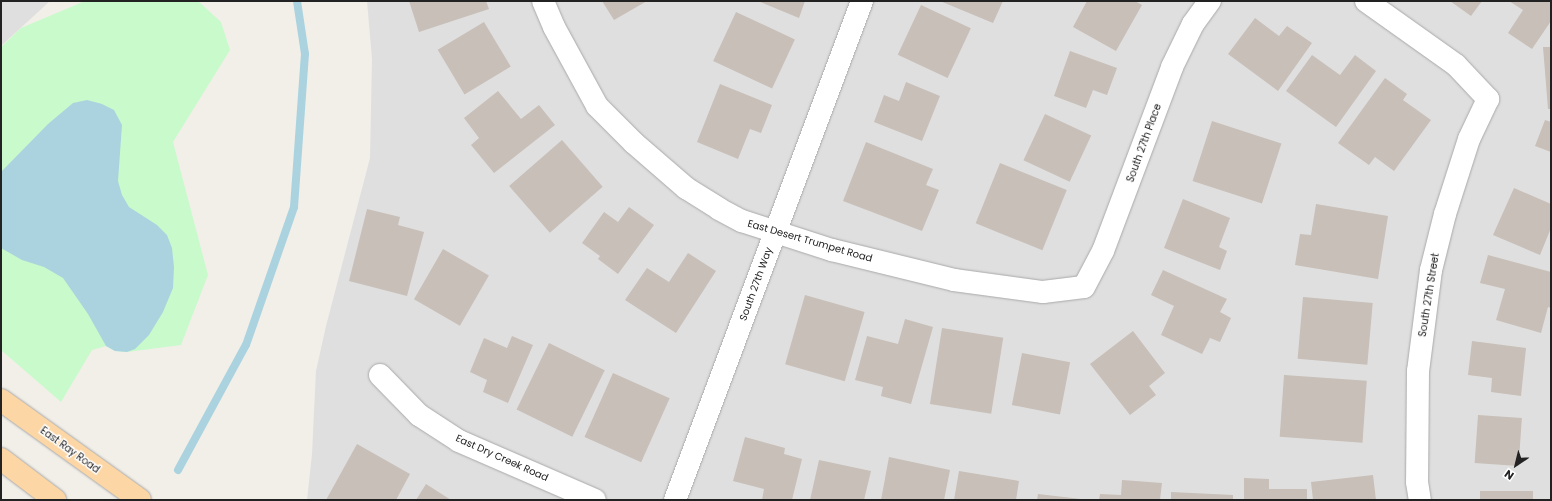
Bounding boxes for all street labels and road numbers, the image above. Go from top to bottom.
street label: South 27th Place [1124,102,1164,184]
street label: East Desert Trumpet Road [746,217,874,265]
street label: South 27th Way [737,246,775,322]
street label: South 27th Street [1416,252,1442,338]
street label: East Ray Road [38,424,102,476]
street label: East Dry Creek Road [454,432,550,484]

